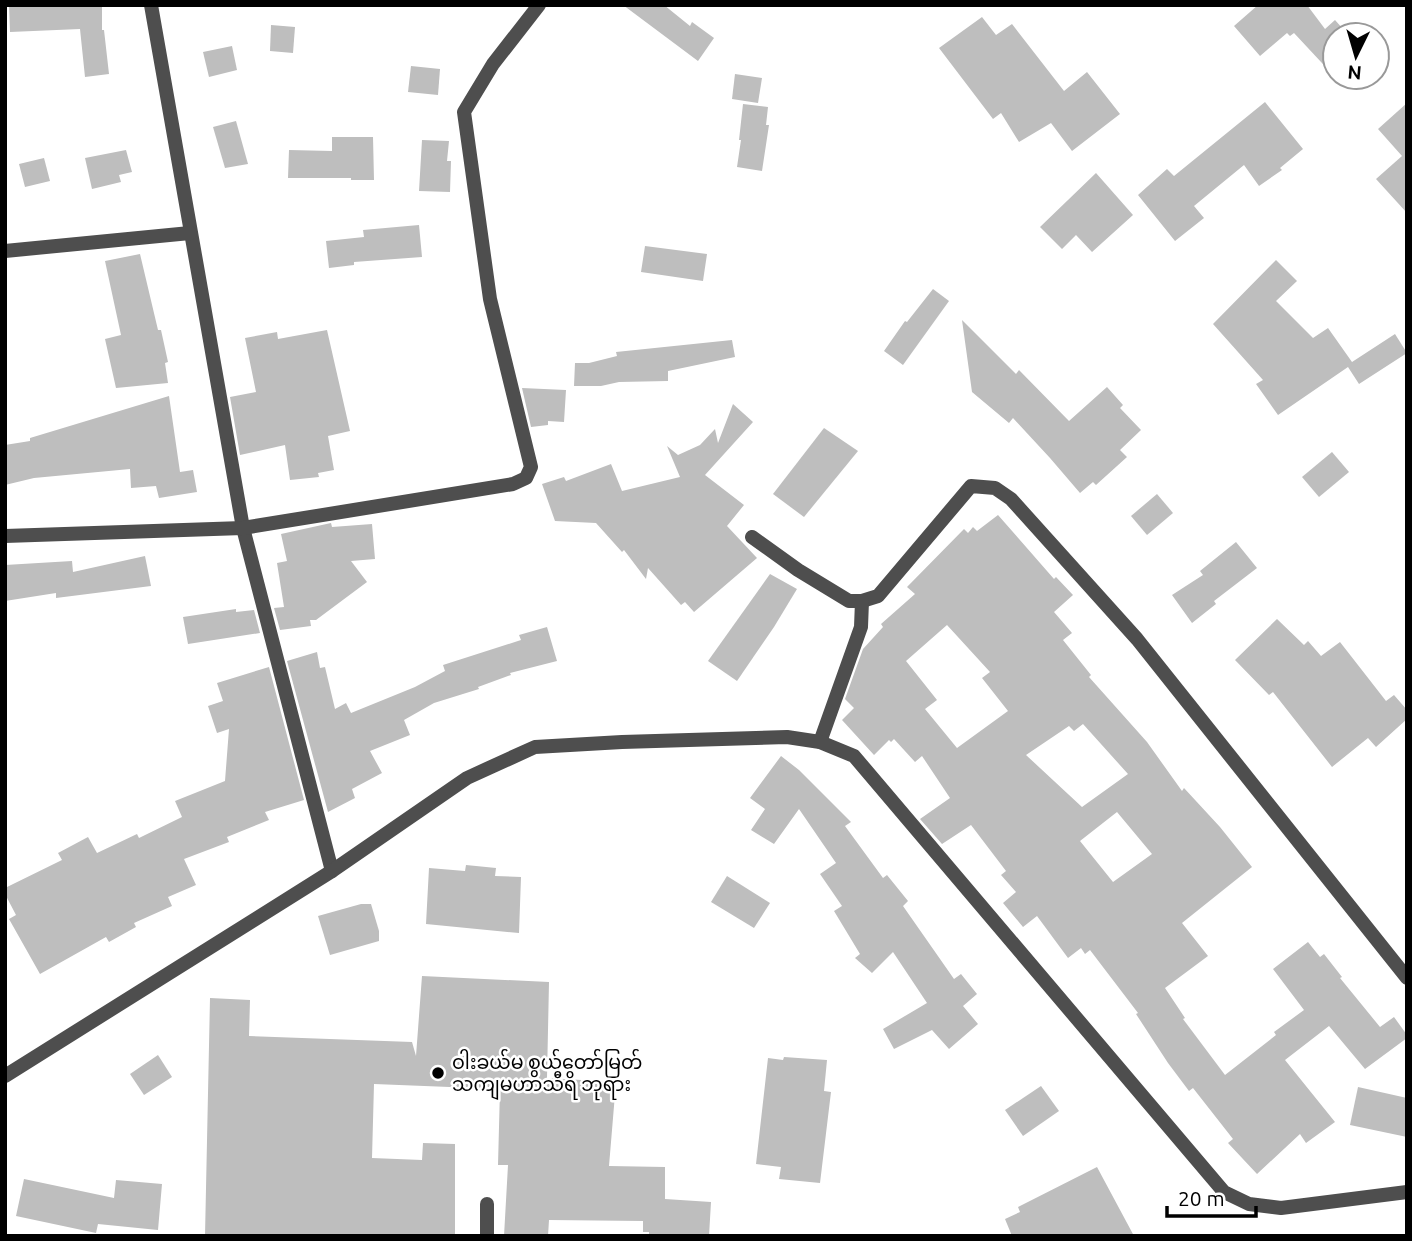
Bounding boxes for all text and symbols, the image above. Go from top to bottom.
north arrow [1321,21,1391,91]
text: N [1346,61,1363,85]
place label: ဝါးခယ်မ စွယ်တော်မြတ် သကျမဟာသီရိ ဘုရား [452,1048,642,1101]
marker: ဝါးခယ်မ စွယ်တော်မြတ် သကျမဟာသီရိ ဘုရား [430,1065,446,1081]
scale bar [1167,1174,1256,1218]
text: 20 m [1178,1186,1225,1210]

